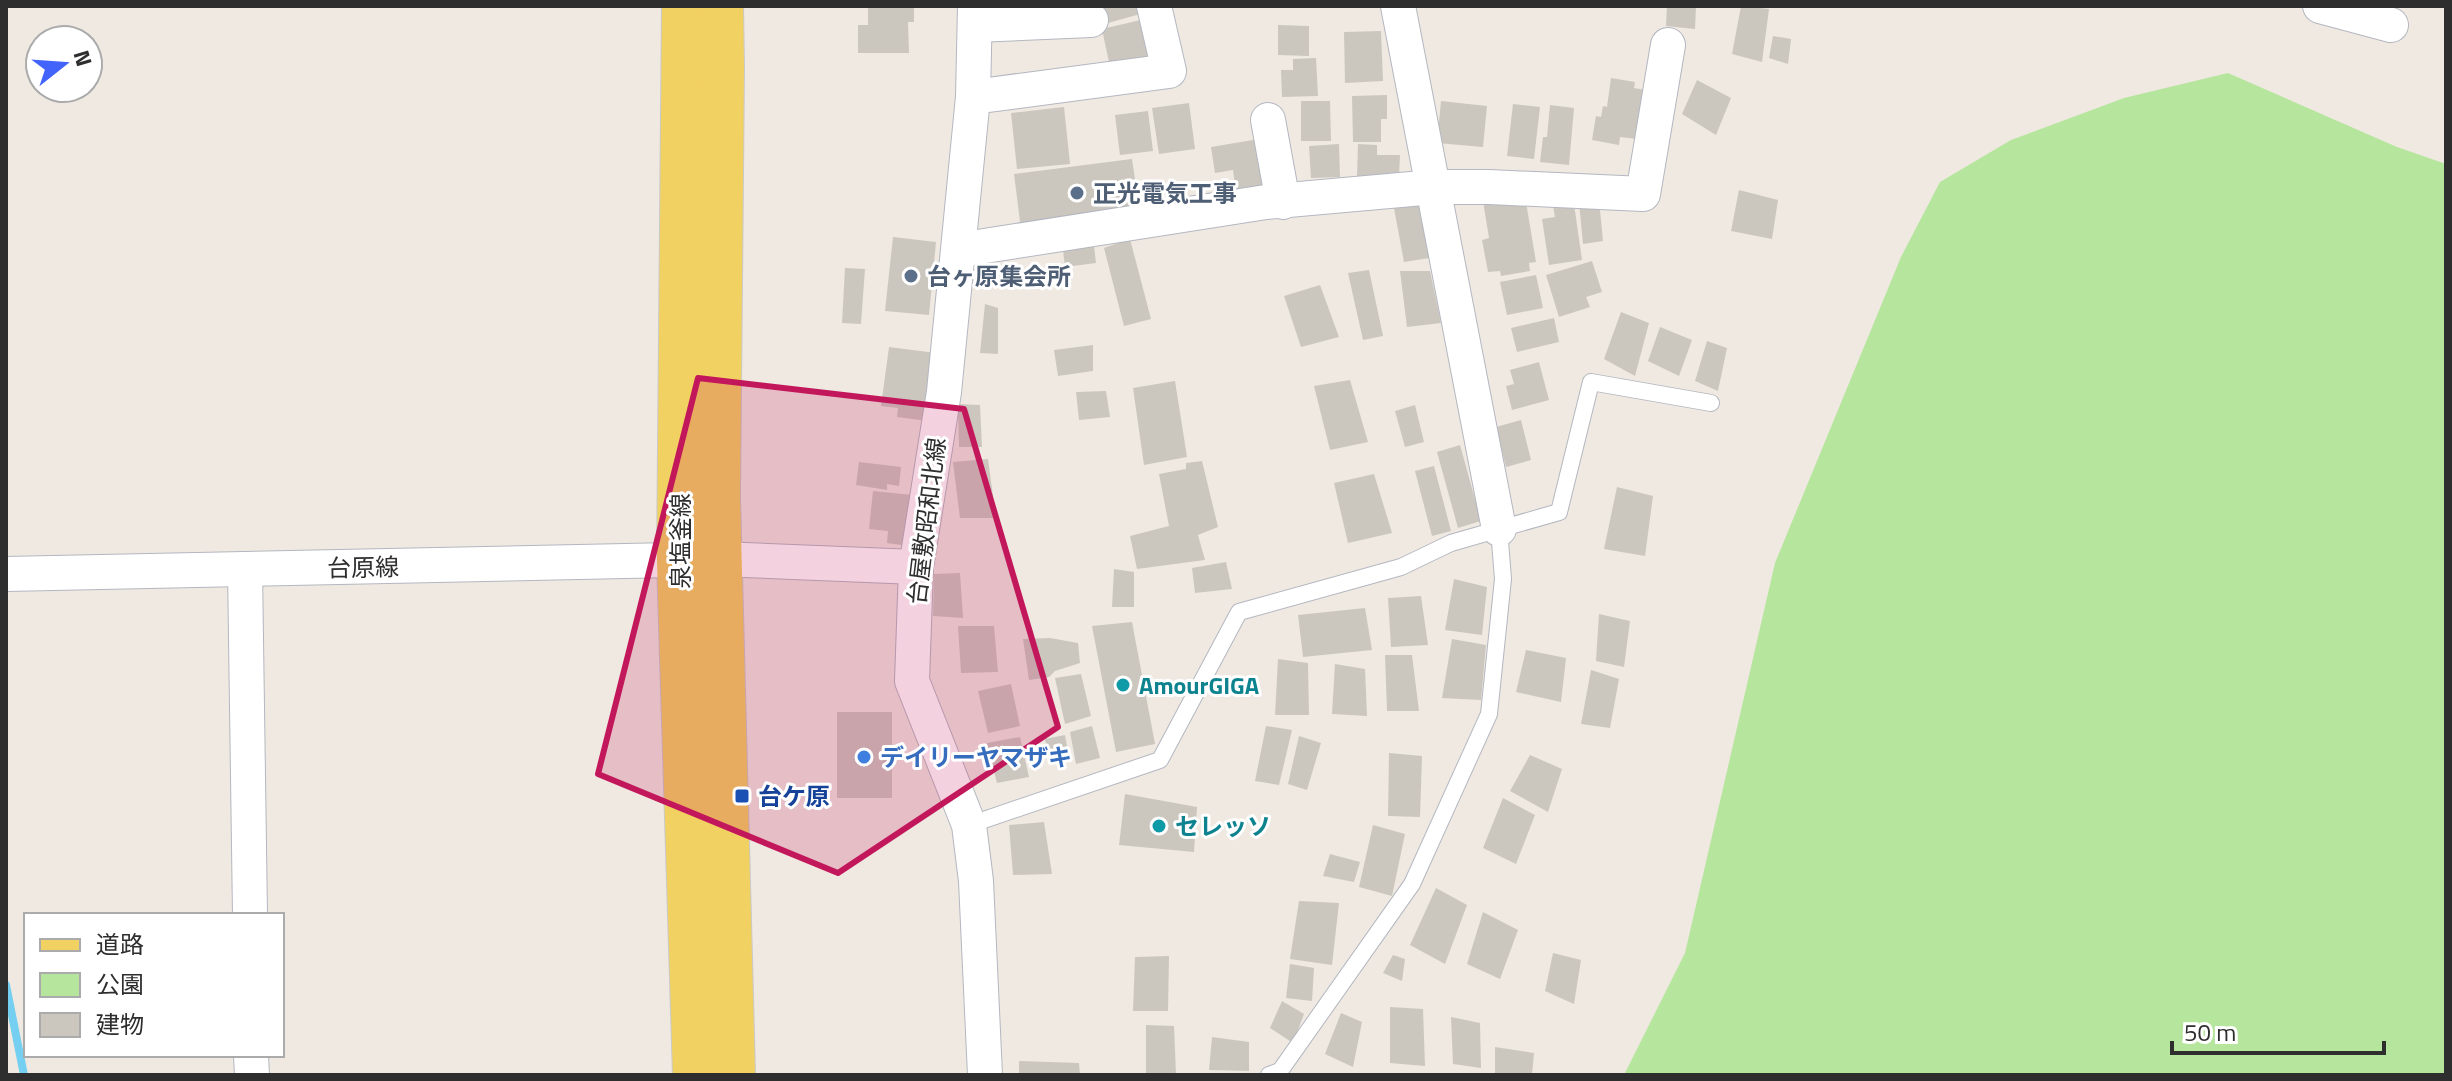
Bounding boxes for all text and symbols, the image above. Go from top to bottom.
north arrow [24,24,104,104]
text: N [65,46,102,70]
place label: 正光電気工事 [1093,175,1237,211]
marker: 正光電気工事 [1068,184,1086,202]
place label: 台ヶ原集会所 [927,258,1071,294]
marker: 台ヶ原集会所 [902,267,920,285]
street label: 台屋敷昭和北線 [898,435,954,607]
street label: 泉塩釜線 [662,493,698,589]
street label: 台原線 [327,548,399,586]
place label: AmourGIGA [1139,667,1260,703]
marker: AmourGIGA [1114,676,1132,694]
place label: デイリーヤマザキ [880,739,1072,775]
marker: デイリーヤマザキ [855,748,873,766]
place label: 台ケ原 [758,778,830,814]
marker: 台ケ原 [733,787,751,805]
place label: セレッソ [1175,808,1271,844]
marker: セレッソ [1150,817,1168,835]
legend [24,913,284,1057]
text: 道路 [96,926,144,962]
text: 公園 [96,966,144,1002]
scale bar [2172,1005,2384,1055]
text: 建物 [96,1006,144,1042]
text: 50 m [2184,1014,2236,1050]

